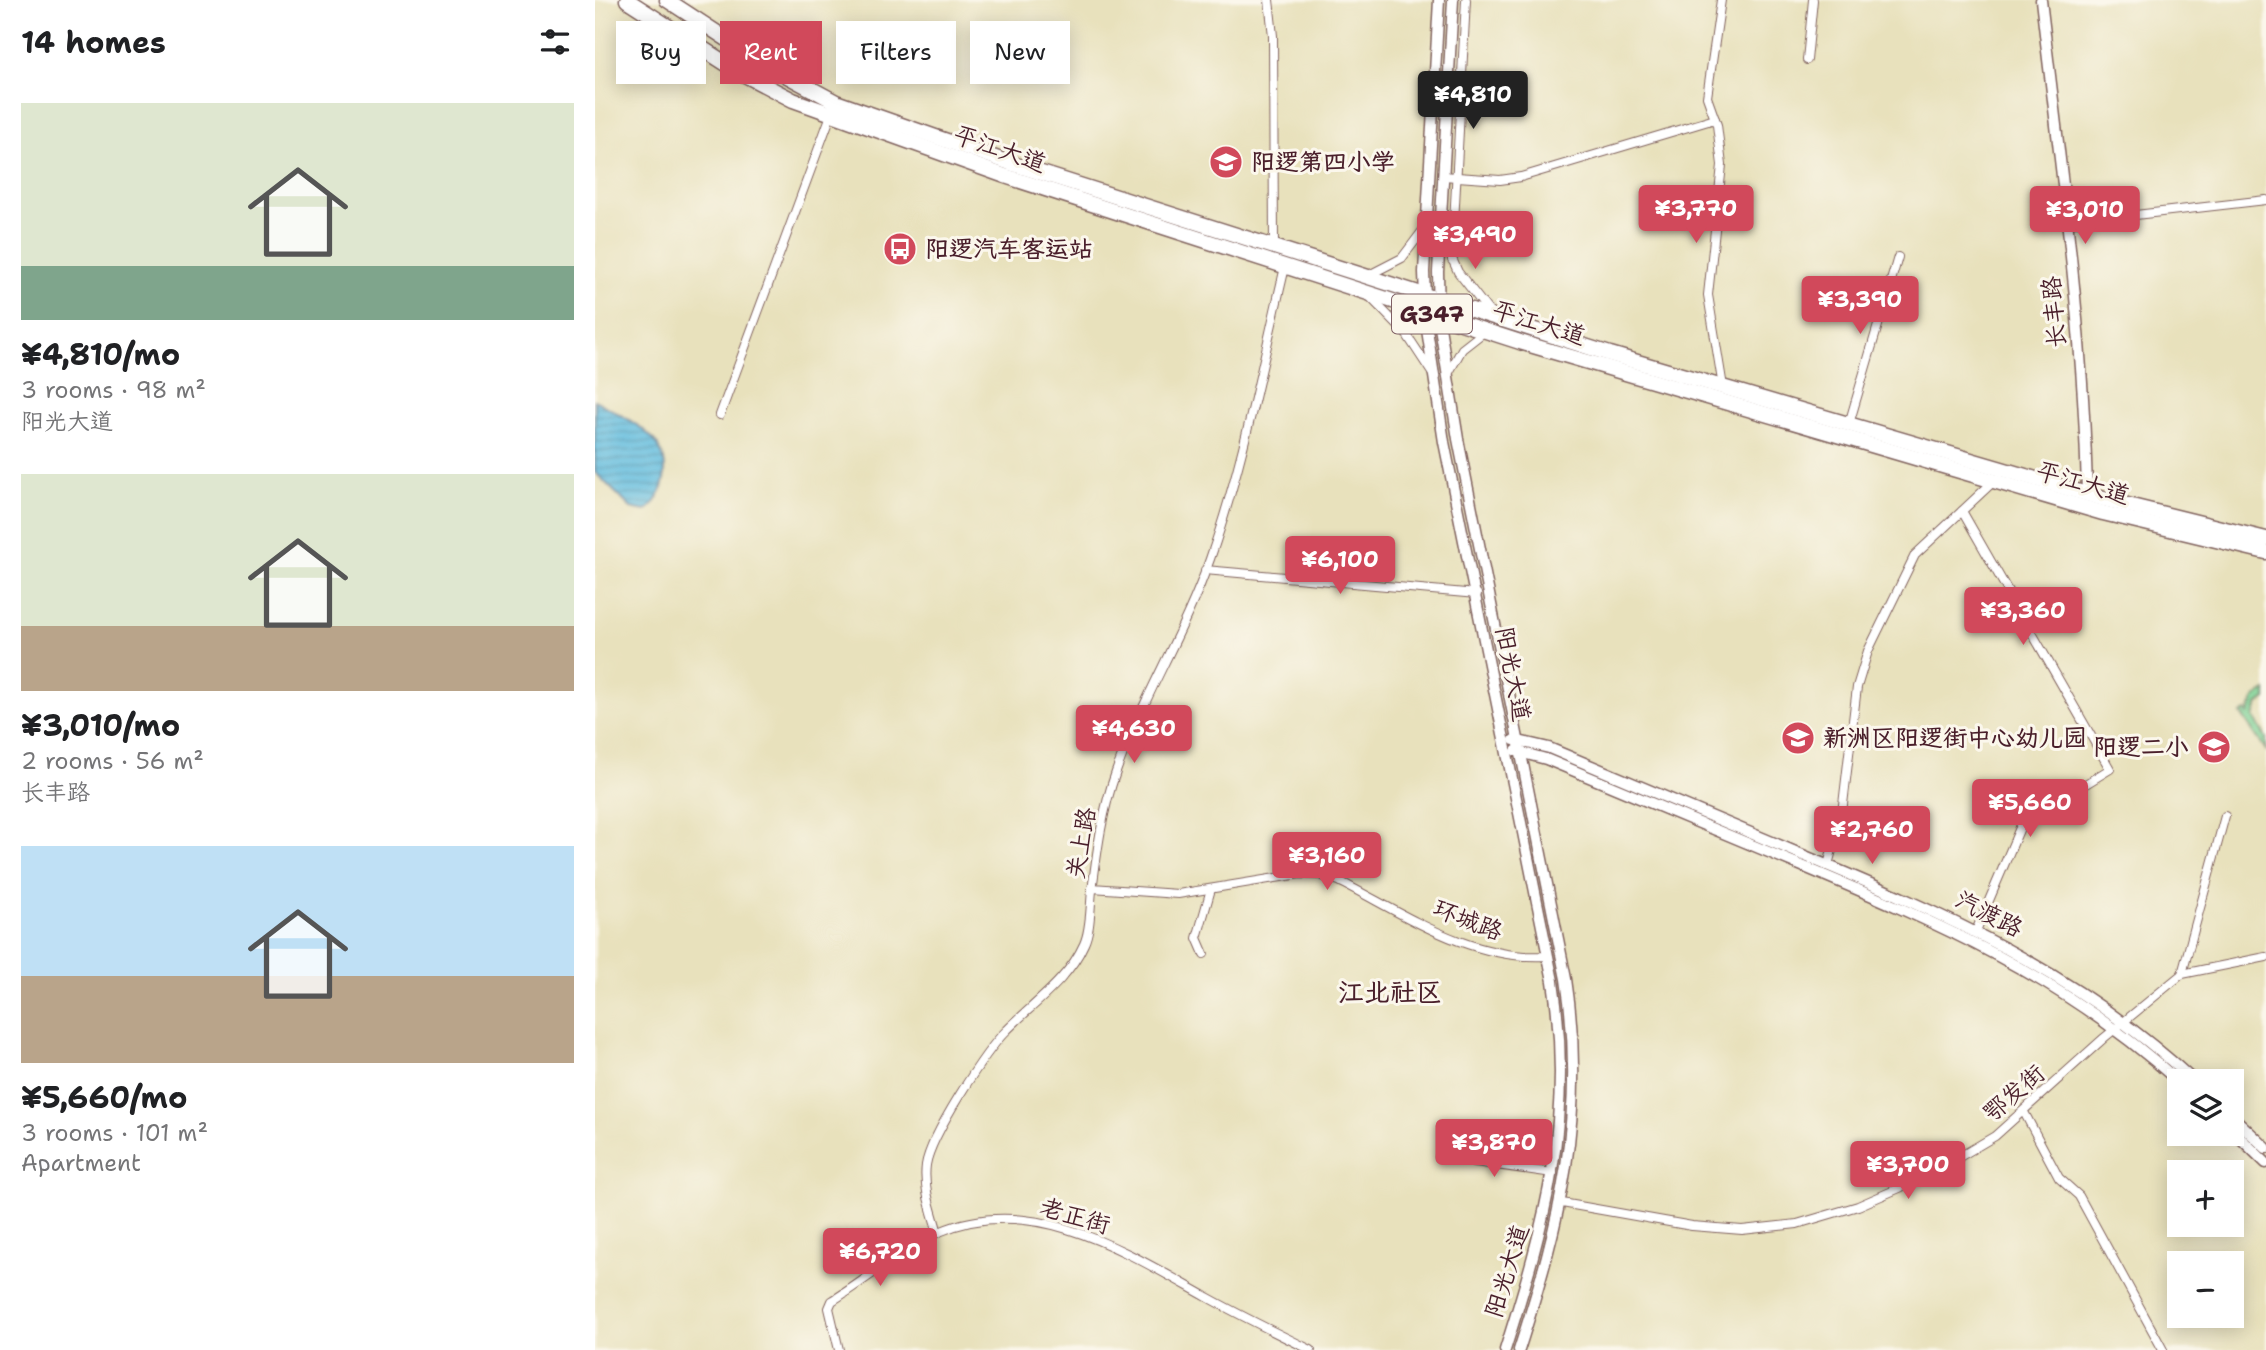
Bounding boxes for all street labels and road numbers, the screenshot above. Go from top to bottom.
street label: 平江大道 [949,118,1051,180]
street label: 长丰路 [2035,275,2073,349]
road number: G347 [1392,294,1472,334]
street label: 平江大道 [1488,294,1590,352]
street label: 平江大道 [2032,454,2134,512]
street label: 阳光大道 [1488,624,1538,724]
street label: 关上路 [1059,805,1103,881]
street label: 汽渡路 [1950,883,2028,945]
street label: 环城路 [1429,892,1507,948]
street label: 鄂发街 [1976,1057,2052,1129]
street label: 老正街 [1036,1191,1114,1241]
street label: 阳光大道 [1478,1220,1536,1322]

